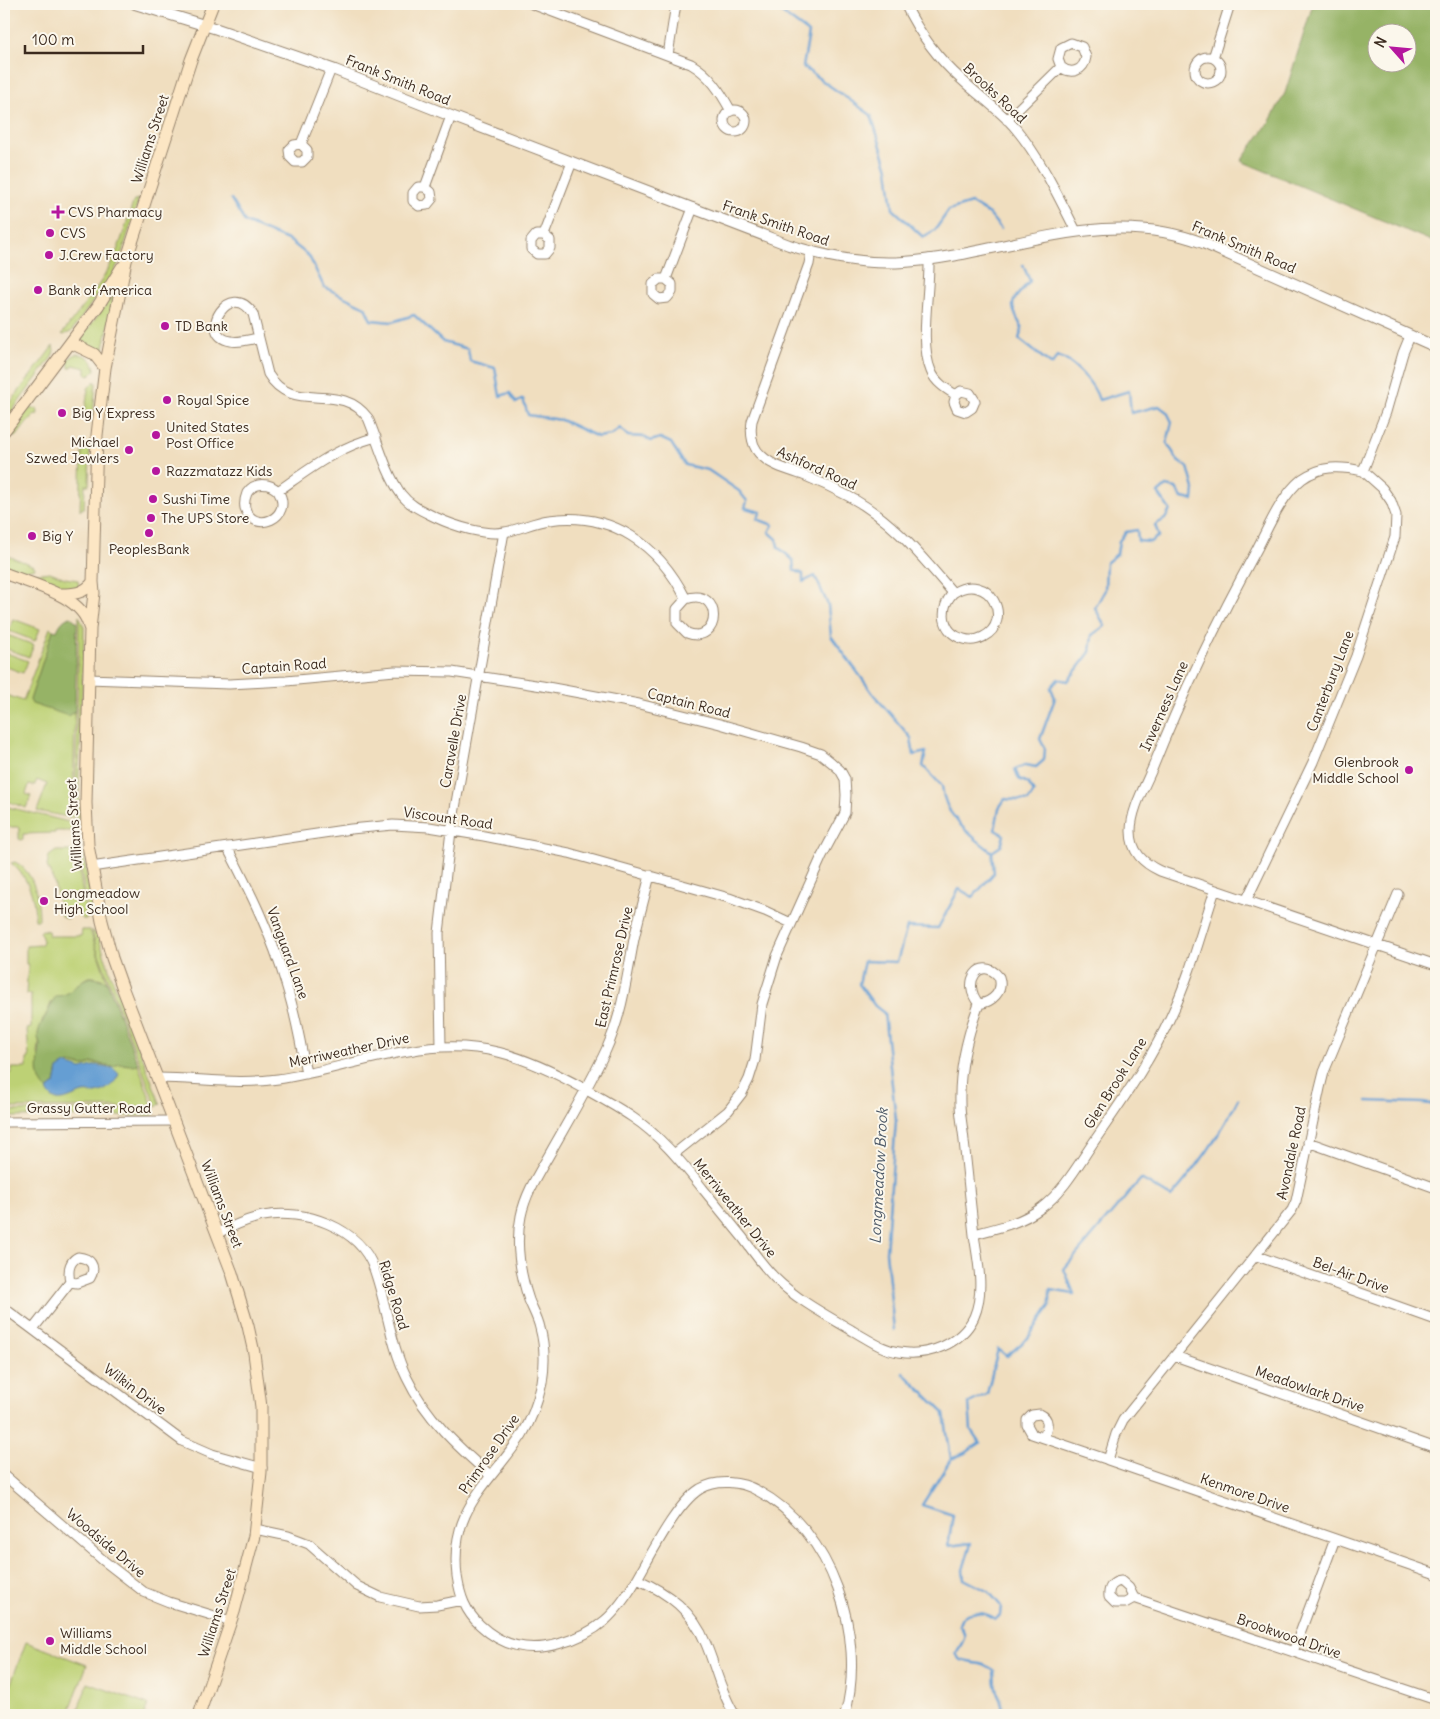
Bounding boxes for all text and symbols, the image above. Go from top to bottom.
scale bar [25,22,142,54]
north arrow [1368,22,1418,72]
text: 100 m [32,30,74,49]
text: N [1370,34,1391,50]
street label: Frank Smith Road [343,51,453,109]
street label: Brooks Road [960,59,1030,127]
street label: Williams Street [127,92,173,186]
street label: Frank Smith Road [720,196,832,250]
place label: CVS Pharmacy [68,203,163,221]
marker: CVS Pharmacy [52,206,64,218]
street label: Frank Smith Road [1189,217,1299,277]
place label: CVS [60,224,86,242]
marker: CVS [44,227,56,239]
place label: J.Crew Factory [59,246,154,264]
marker: J.Crew Factory [43,249,55,261]
place label: Bank of America [48,281,152,299]
marker: Bank of America [32,284,44,296]
place label: TD Bank [175,317,228,335]
marker: TD Bank [159,320,171,332]
place label: Royal Spice [177,391,249,409]
marker: Royal Spice [161,394,173,406]
place label: Big Y Express [72,404,155,422]
marker: Big Y Express [56,407,68,419]
place label: United States Post Office [166,418,249,452]
marker: United States Post Office [150,429,162,441]
place label: Michael Szwed Jewlers [26,433,119,467]
street label: Ashford Road [774,442,860,494]
marker: Michael Szwed Jewlers [123,444,135,456]
place label: Razzmatazz Kids [166,462,272,480]
marker: Razzmatazz Kids [150,465,162,477]
place label: Sushi Time [163,490,230,508]
marker: Sushi Time [147,493,159,505]
place label: The UPS Store [161,509,249,527]
marker: The UPS Store [145,512,157,524]
place label: Big Y [42,527,73,545]
marker: PeoplesBank [143,527,155,539]
marker: Big Y [26,530,38,542]
place label: PeoplesBank [109,540,189,558]
street label: Canterbury Lane [1302,628,1358,734]
street label: Captain Road [241,654,327,678]
street label: Inverness Lane [1136,658,1192,754]
street label: Captain Road [646,684,732,722]
street label: Caravelle Drive [436,693,470,789]
place label: Glenbrook Middle School [1312,753,1399,787]
marker: Glenbrook Middle School [1403,764,1415,776]
street label: Williams Street [62,778,86,872]
street label: Viscount Road [402,803,494,833]
place label: Longmeadow High School [54,884,140,918]
marker: Longmeadow High School [38,895,50,907]
street label: Vanguard Lane [263,905,313,1001]
street label: East Primrose Drive [591,905,637,1029]
street label: Merriweather Drive [287,1028,411,1072]
street label: Glen Brook Lane [1080,1034,1150,1132]
street label: Grassy Gutter Road [27,1099,151,1117]
street label: Avondale Road [1272,1105,1310,1201]
water label: Longmeadow Brook [865,1106,892,1244]
street label: Merriweather Drive [689,1155,781,1261]
street label: Williams Street [197,1158,247,1251]
street label: Bel-Air Drive [1310,1253,1392,1297]
street label: Ridge Road [375,1258,413,1332]
street label: Wilkin Drive [100,1360,170,1418]
street label: Meadowlark Drive [1253,1362,1367,1416]
street label: Primrose Drive [455,1411,523,1497]
street label: Kenmore Drive [1198,1469,1292,1517]
street label: Woodside Drive [63,1505,149,1581]
street label: Williams Street [194,1566,240,1660]
street label: Brookwood Drive [1235,1610,1343,1662]
place label: Williams Middle School [60,1624,147,1658]
marker: Williams Middle School [44,1635,56,1647]

